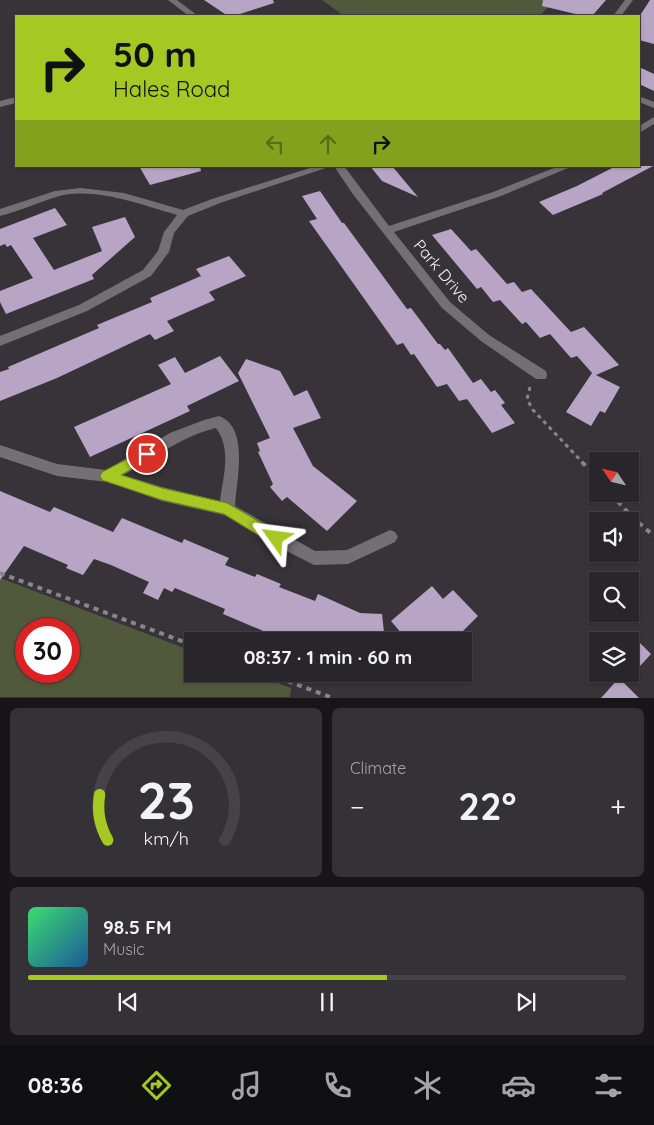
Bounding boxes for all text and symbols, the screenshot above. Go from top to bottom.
text: 50 m [113,32,197,76]
icon: right [30,35,95,100]
text: Hales Road [113,75,230,103]
icon: left [261,130,289,158]
icon: ahead [314,130,342,158]
icon: right [367,130,395,158]
street label: Park Drive [410,235,474,307]
pin [126,433,168,475]
icon: arrive [133,440,161,468]
north arrow [589,452,639,502]
map controls [589,452,639,682]
position arrow [249,511,301,563]
button: sound [589,512,639,562]
button: search [589,572,639,622]
speed limit sign: 30 [15,618,80,683]
button: layers [589,632,639,682]
text: 08:37 · 1 min · 60 m [244,645,412,669]
text: Climate [350,758,406,778]
text: 23 [137,767,195,832]
text: 22° [458,782,516,830]
text: − [350,789,365,824]
text: + [610,789,626,824]
text: km/h [143,827,189,849]
text: 98.5 FM [103,915,171,939]
text: Music [103,939,145,959]
icon: previous [114,988,142,1016]
icon: pause [313,988,341,1016]
icon: next [512,988,540,1016]
icon: directions [139,1068,174,1103]
icon: music [229,1068,264,1103]
icon: phone [320,1068,355,1103]
icon: climate [410,1068,445,1103]
icon: car [501,1068,536,1103]
icon: filters [591,1068,626,1103]
text: 08:36 [28,1071,83,1099]

